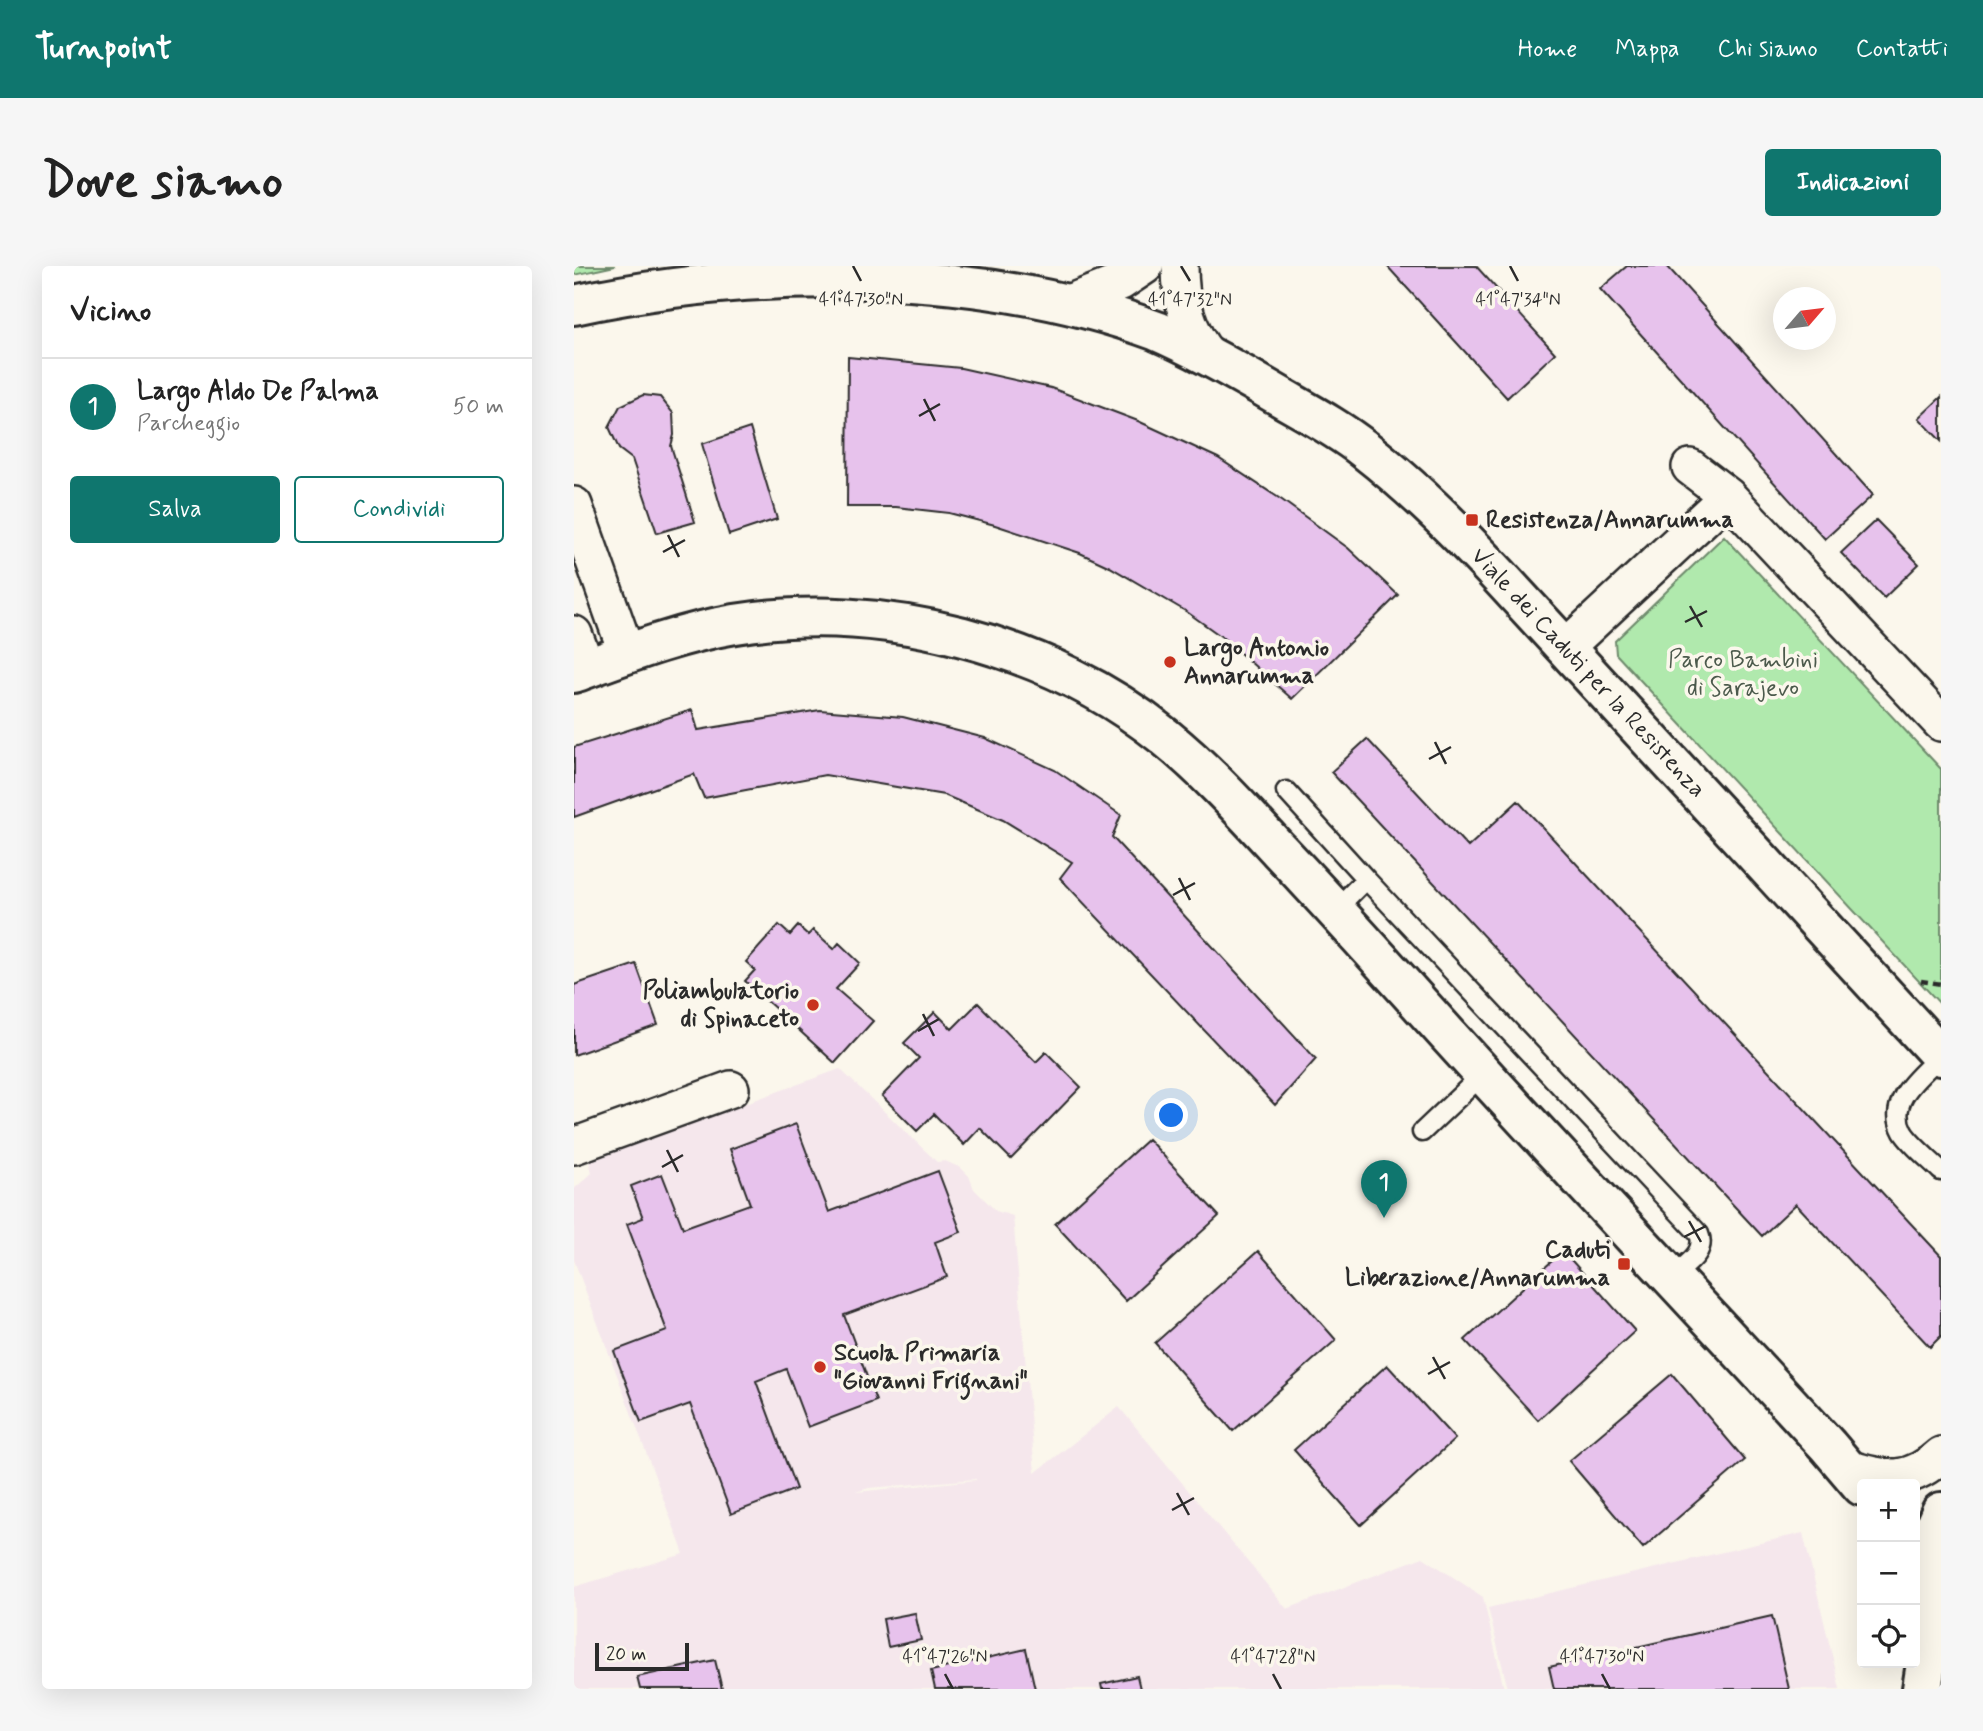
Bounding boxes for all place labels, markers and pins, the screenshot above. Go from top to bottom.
place label: Resistenza/Annarumma [1486,505,1734,536]
marker: Resistenza/Annarumma [1464,512,1480,528]
place label: Largo Antonio Annarumma [1184,633,1329,692]
marker: Largo Antonio Annarumma [1162,654,1178,670]
place label: Poliambulatorio di Spinaceto [643,976,799,1035]
marker: Poliambulatorio di Spinaceto [805,997,821,1013]
pin: 1 [1361,1160,1407,1218]
place label: Caduti Liberazione/Annarumma [1345,1235,1610,1294]
marker: Caduti Liberazione/Annarumma [1616,1256,1632,1272]
place label: Scuola Primaria "Giovanni Frignani" [834,1338,1028,1400]
marker: Scuola Primaria "Giovanni Frignani" [812,1359,828,1375]

